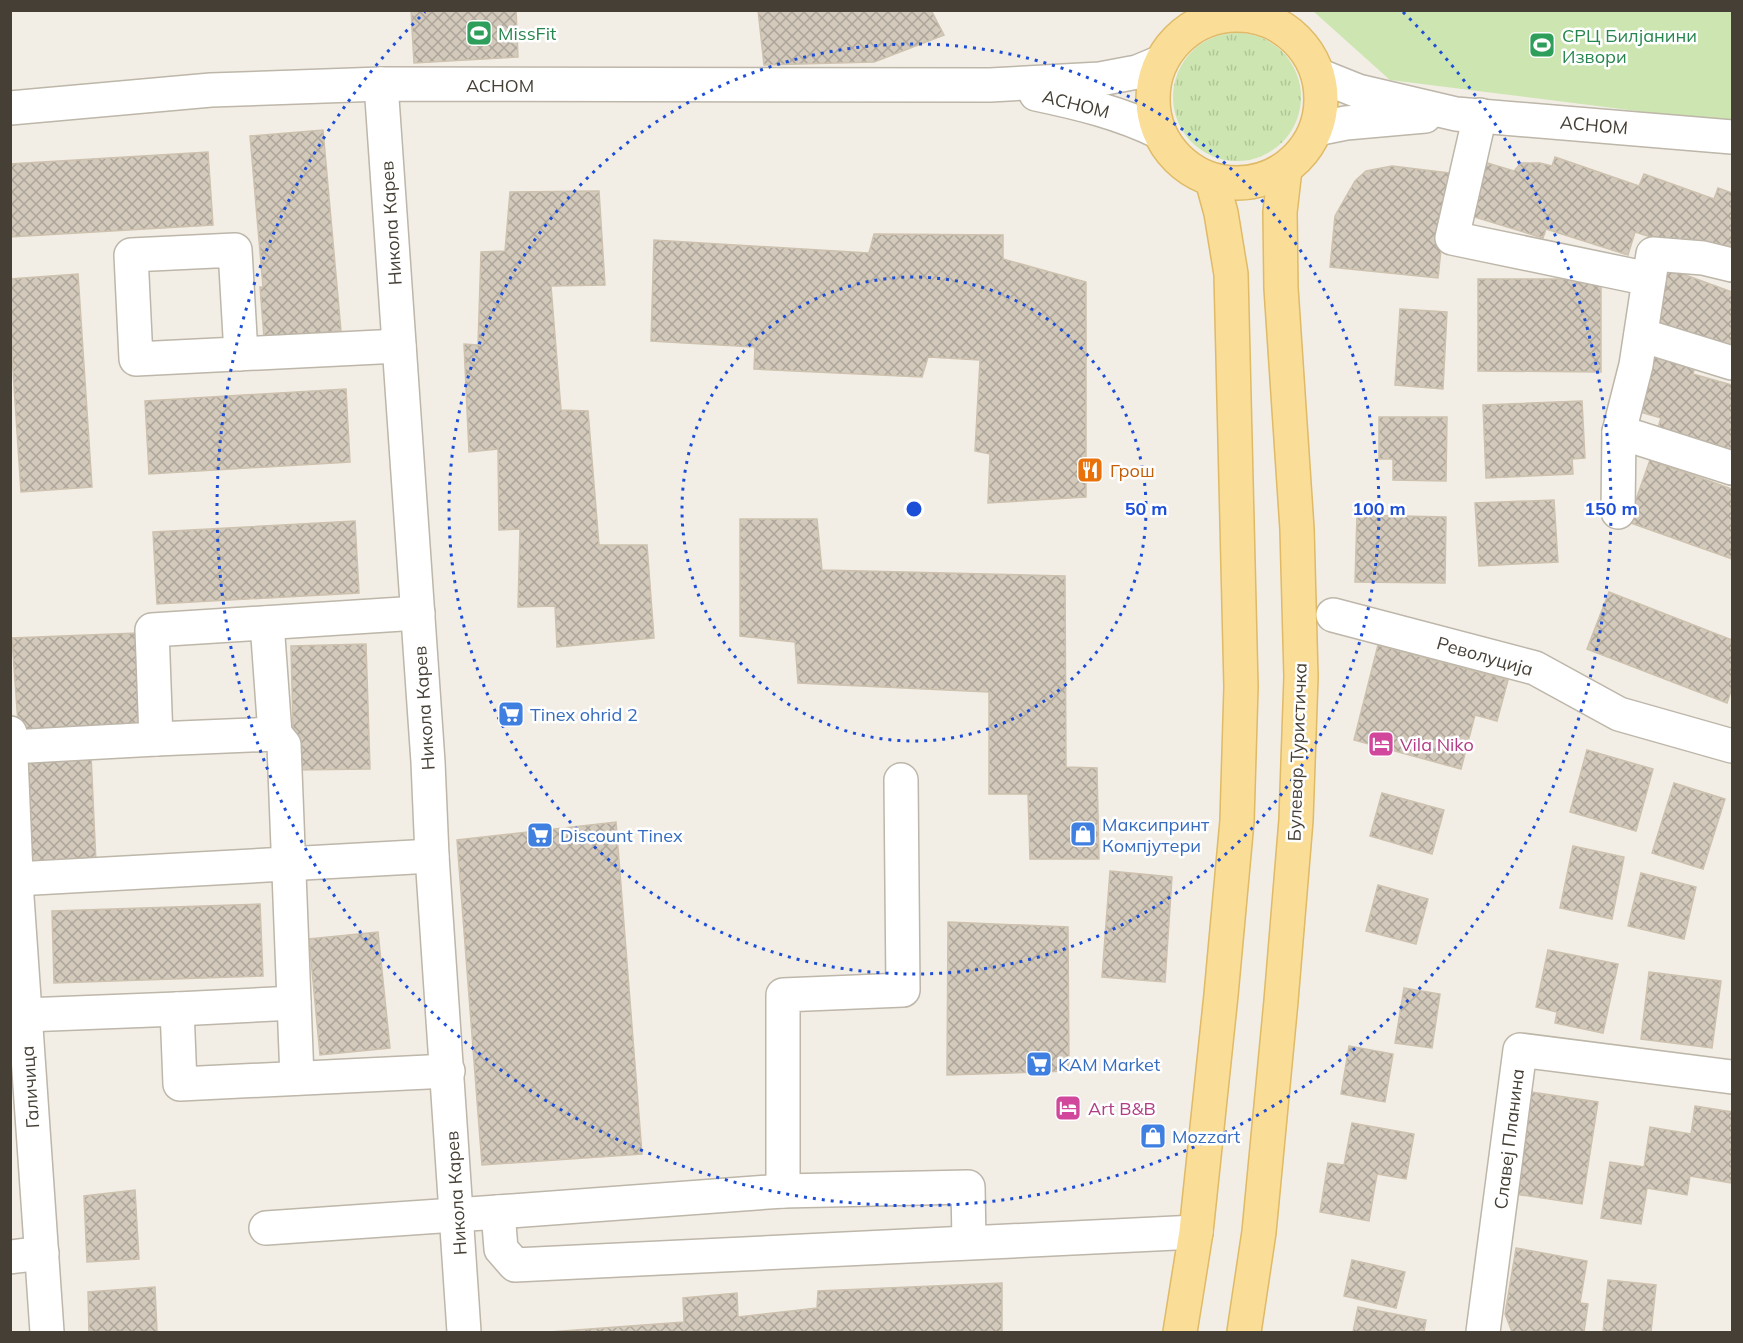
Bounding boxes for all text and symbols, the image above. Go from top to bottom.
sports icon: MissFit [464,18,494,48]
place label: MissFit [498,22,556,45]
place label: СРЦ Билјанини Извори [1562,24,1697,68]
sports icon: СРЦ Билјанини Извори [1527,30,1557,60]
street label: АСНОМ [466,74,534,97]
street label: АСНОМ [1040,85,1112,123]
street label: АСНОМ [1559,111,1629,139]
street label: Никола Карев [375,160,407,286]
restaurant icon: Грош [1075,455,1105,485]
place label: Грош [1110,459,1155,482]
text: 50 m [1125,497,1167,520]
text: 100 m [1352,497,1406,520]
text: 150 m [1584,497,1638,520]
centre of rings [904,499,924,519]
street label: Револуција [1434,631,1536,681]
street label: Никола Карев [408,645,440,771]
street label: Булевар Туристичка [1282,662,1312,842]
supermarket icon: Tinex ohrid 2 [496,699,526,729]
place label: Tinex ohrid 2 [530,703,638,726]
hotel icon: Vila Niko [1366,729,1396,759]
place label: Vila Niko [1400,733,1474,756]
place label: Максипринт Компјутери [1102,813,1210,857]
shop icon: Максипринт Компјутери [1068,819,1098,849]
supermarket icon: Discount Tinex [525,820,555,850]
place label: Discount Tinex [560,824,683,847]
street label: Галичица [16,1045,44,1129]
supermarket icon: KAM Market [1024,1049,1054,1079]
place label: KAM Market [1058,1053,1160,1076]
street label: Славеј Планина [1489,1067,1529,1211]
hotel icon: Art B&B [1053,1093,1083,1123]
place label: Art B&B [1088,1097,1156,1120]
shop icon: Mozzart [1138,1121,1168,1151]
place label: Mozzart [1172,1125,1240,1148]
street label: Никола Карев [440,1130,472,1256]

